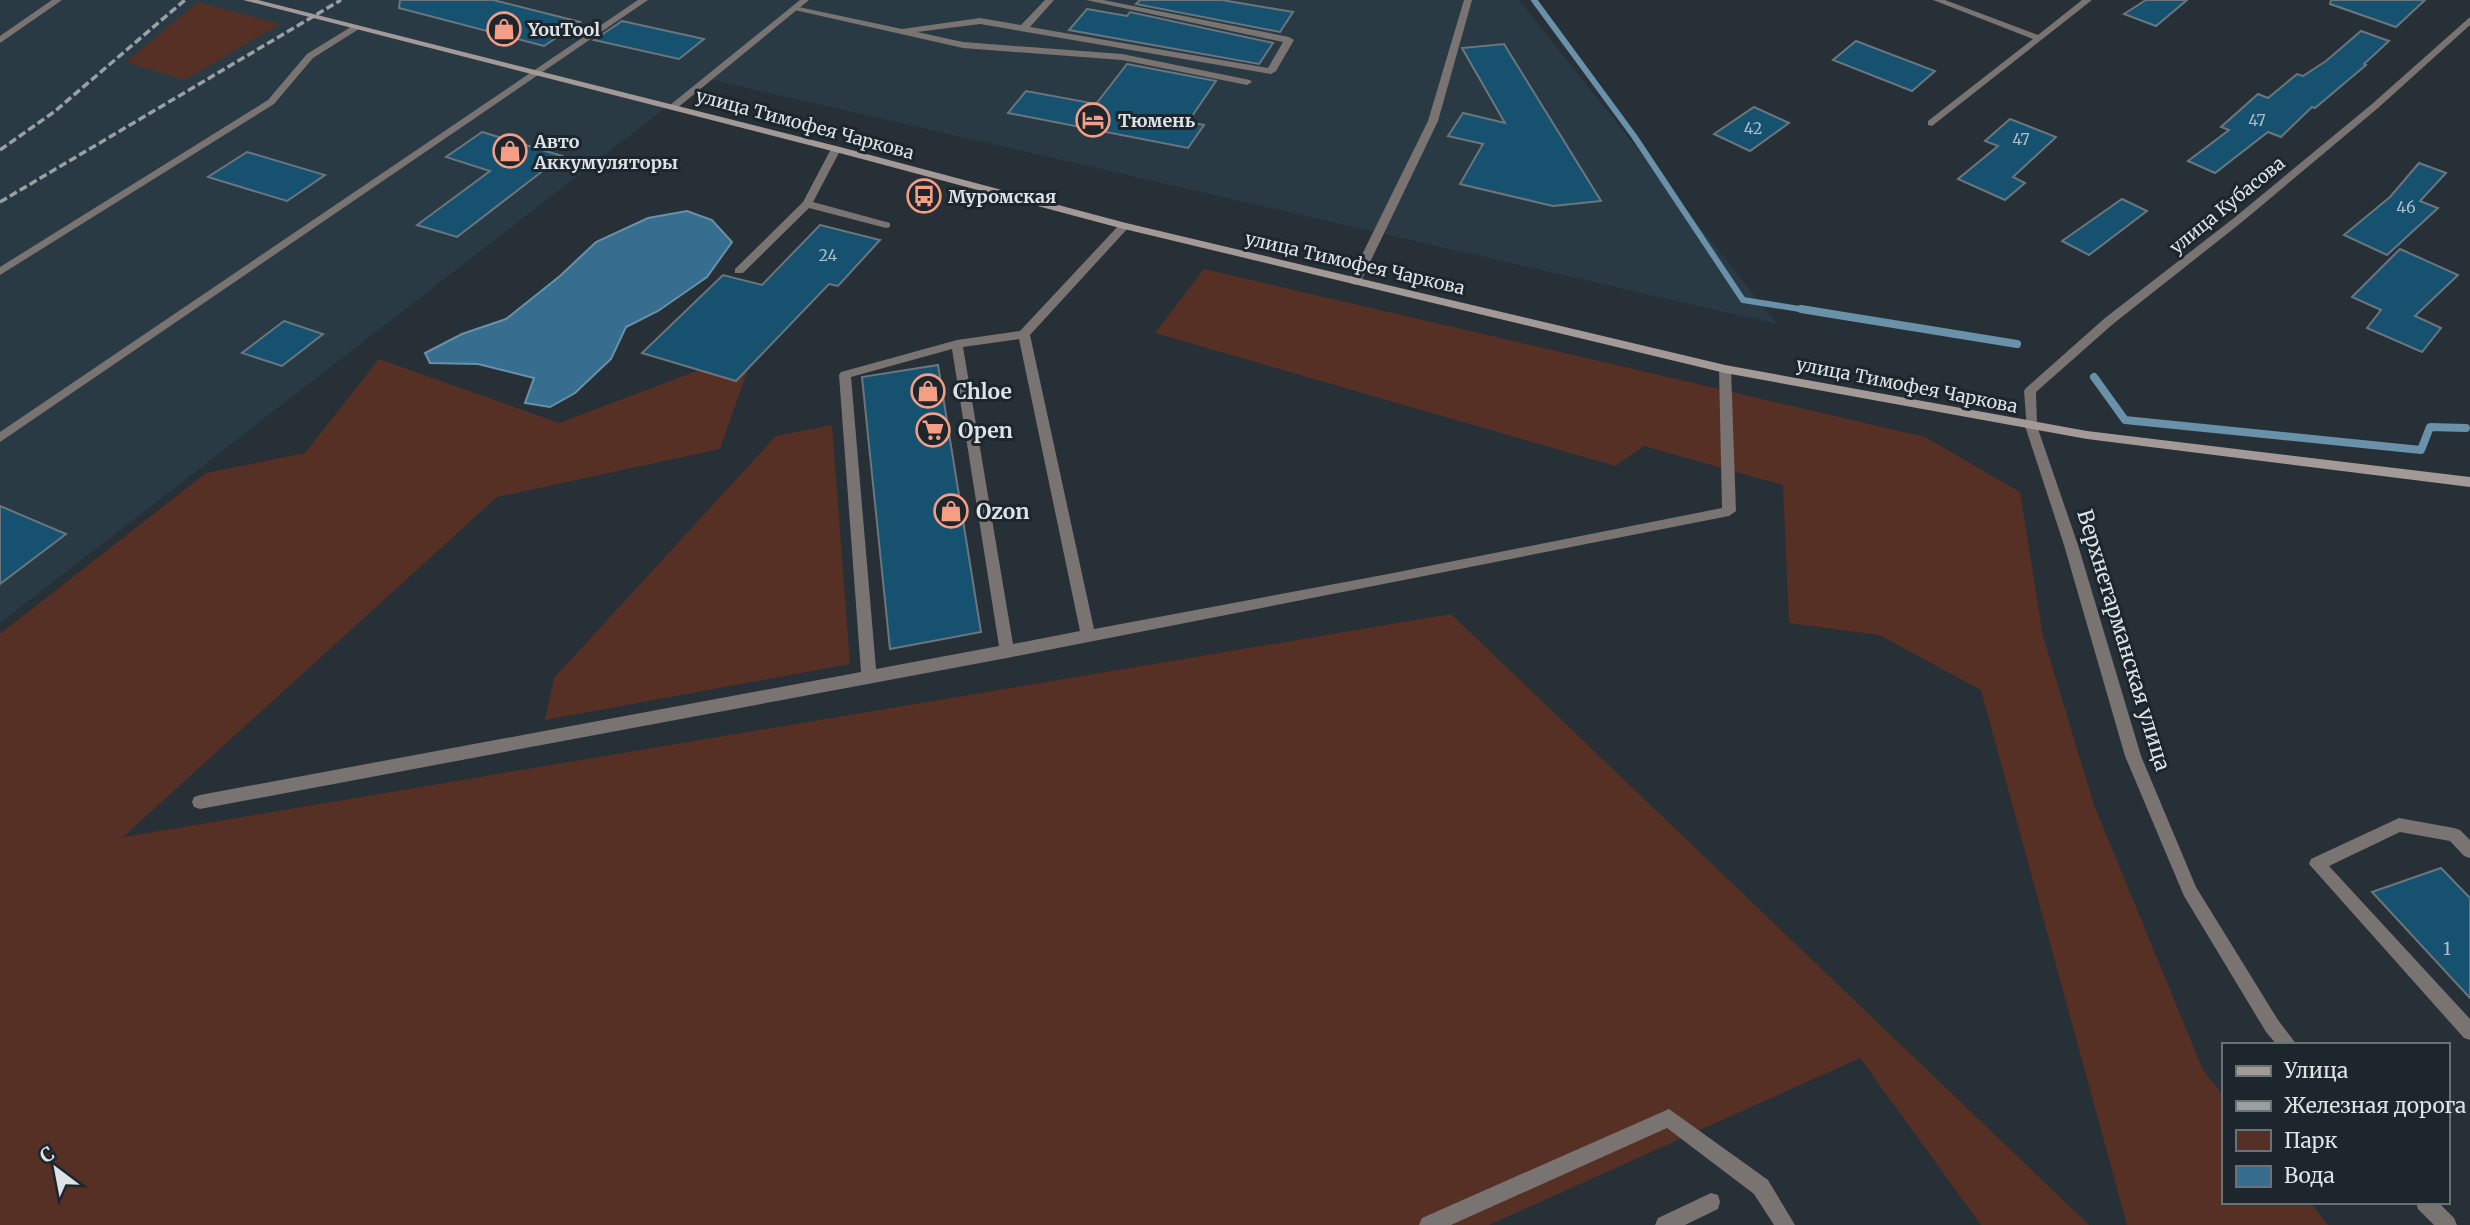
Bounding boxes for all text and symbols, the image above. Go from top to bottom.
shop icon: YouTool [485,10,523,48]
place label: YouTool [527,18,600,41]
street label: улица Тимофея Чаркова [693,84,917,164]
hotel icon: Тюмень [1074,101,1112,139]
place label: Тюмень [1118,109,1196,132]
house number: 47 [2248,110,2266,130]
house number: 42 [1744,118,1762,138]
house number: 47 [2012,129,2030,149]
place label: Авто Аккумуляторы [533,130,678,174]
shop icon: Авто Аккумуляторы [491,132,529,170]
street label: улица Кубасова [2165,151,2290,259]
bus stop icon: Муромская [905,177,943,215]
place label: Муромская [948,185,1056,208]
house number: 46 [2396,197,2416,217]
street label: улица Тимофея Чаркова [1243,226,1468,300]
house number: 24 [819,245,838,265]
street label: улица Тимофея Чаркова [1794,352,2020,418]
shop icon: Chloe [909,372,947,410]
place label: Chloe [953,378,1012,405]
supermarket icon: Open [914,411,952,449]
place label: Open [958,417,1013,444]
shop icon: Ozon [932,492,970,530]
place label: Ozon [976,498,1030,525]
street label: Верхнетарманская улица [2071,506,2177,774]
house number: 1 [2443,937,2451,960]
legend [2222,1043,2449,1204]
text: Улица [2283,1057,2348,1084]
text: Железная дорога [2284,1092,2466,1119]
text: Парк [2284,1127,2338,1154]
north arrow [21,1134,91,1204]
text: С [35,1141,59,1168]
text: Вода [2284,1162,2335,1189]

